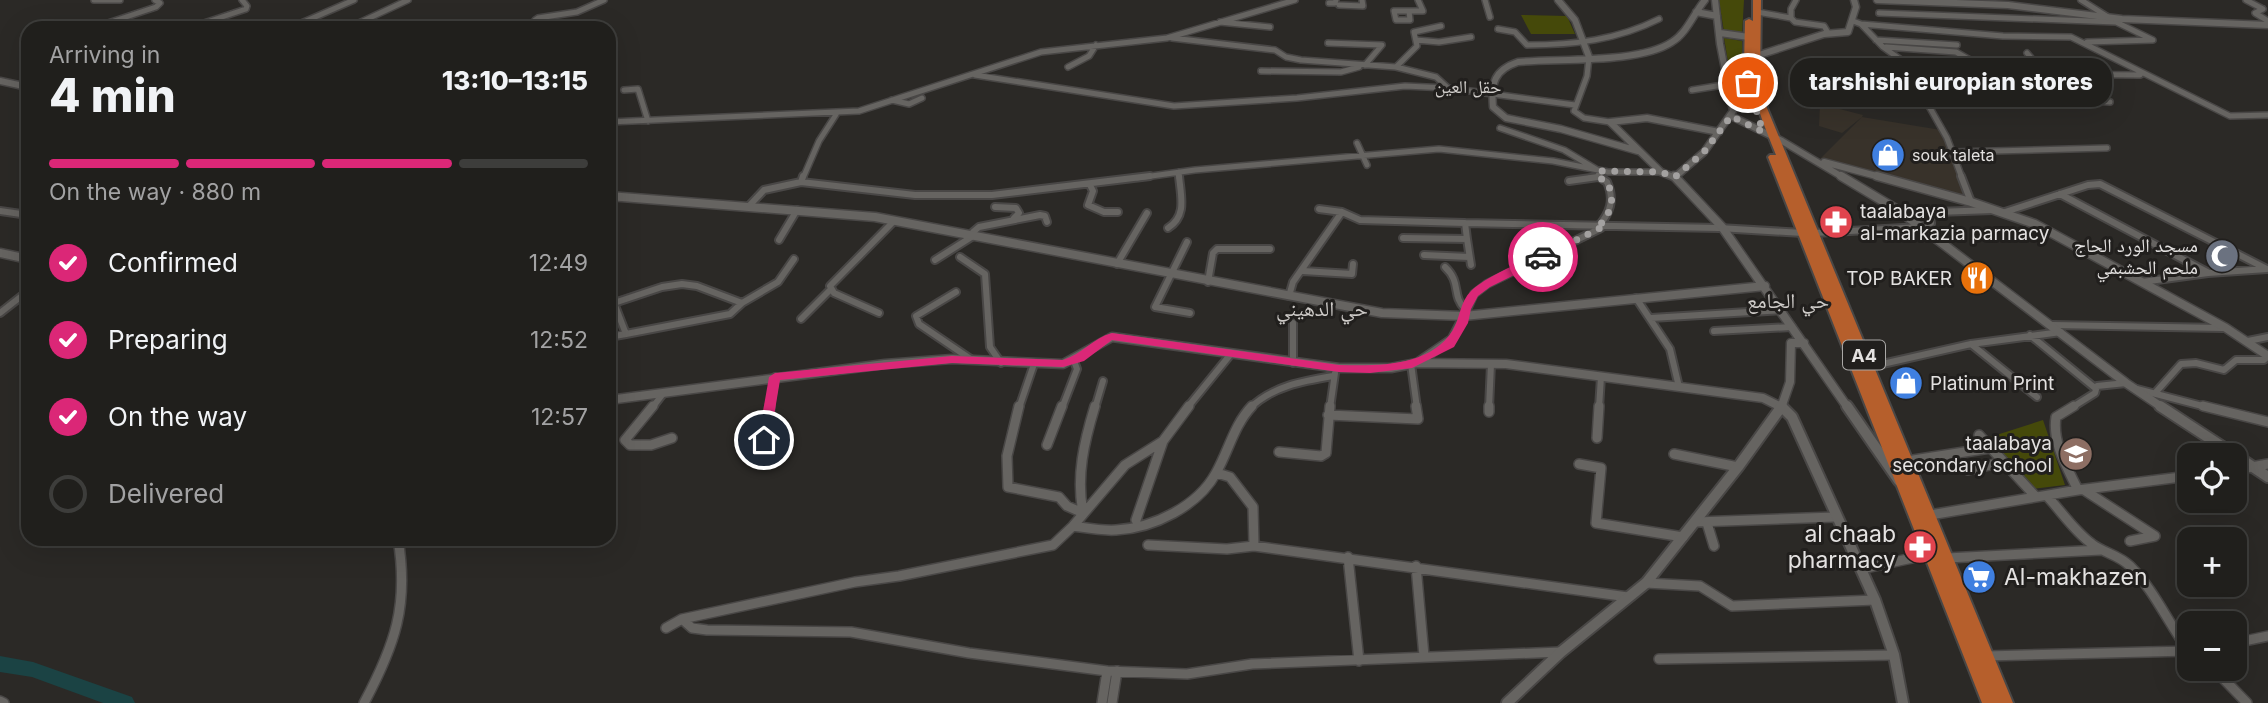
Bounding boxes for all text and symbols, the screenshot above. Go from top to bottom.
text: Arriving in [49,41,160,69]
pin [1718,53,1778,113]
callout: tarshishi europian stores [1790,58,2112,108]
icon: bag [1729,64,1767,102]
text: 13:10–13:15 [442,65,588,96]
text: 4 min [49,67,176,123]
text: tarshishi europian stores [1809,68,2093,96]
district label: حقل العين [1435,76,1501,98]
shop icon: souk taleta [1869,136,1907,174]
place label: souk taleta [1912,145,1995,165]
text: On the way · 880 m [49,178,261,206]
place label: taalabaya al-markazia parmacy [1860,200,2050,245]
pharmacy icon: taalabaya al-markazia parmacy [1817,203,1855,241]
courier [1508,222,1578,292]
place label: مسجد الورد الحاج ملحم الحشبمي [2074,234,2198,282]
mosque icon: مسجد الورد الحاج ملحم الحشبمي [2203,237,2241,275]
icon: car [1524,238,1562,276]
icon: check [49,244,87,282]
text: Confirmed [108,247,238,278]
text: 12:49 [529,249,588,277]
restaurant icon: TOP BAKER [1958,259,1996,297]
place label: TOP BAKER [1846,267,1952,290]
district label: حي الجامع [1747,288,1829,317]
district label: حي الدهيني [1276,296,1368,325]
icon: check [49,321,87,359]
text: Preparing [108,324,228,355]
text: 12:52 [530,326,588,354]
road number: A4 [1843,340,1885,370]
shop icon: Platinum Print [1887,364,1925,402]
place label: Platinum Print [1930,372,2054,395]
icon: check [49,398,87,436]
text: On the way [108,401,247,432]
text: 12:57 [531,403,588,431]
pin [734,410,794,470]
icon: home [745,421,783,459]
place label: taalabaya secondary school [1892,432,2052,477]
school or university icon: taalabaya secondary school [2057,435,2095,473]
map controls [2177,443,2247,681]
button: locate [2177,443,2247,513]
text: Delivered [108,478,224,509]
place label: al chaab pharmacy [1788,520,1896,574]
button: + [2177,527,2247,597]
pharmacy icon: al chaab pharmacy [1901,528,1939,566]
supermarket icon: Al-makhazen [1960,558,1998,596]
place label: Al-makhazen [2004,563,2148,591]
button: − [2177,611,2247,681]

